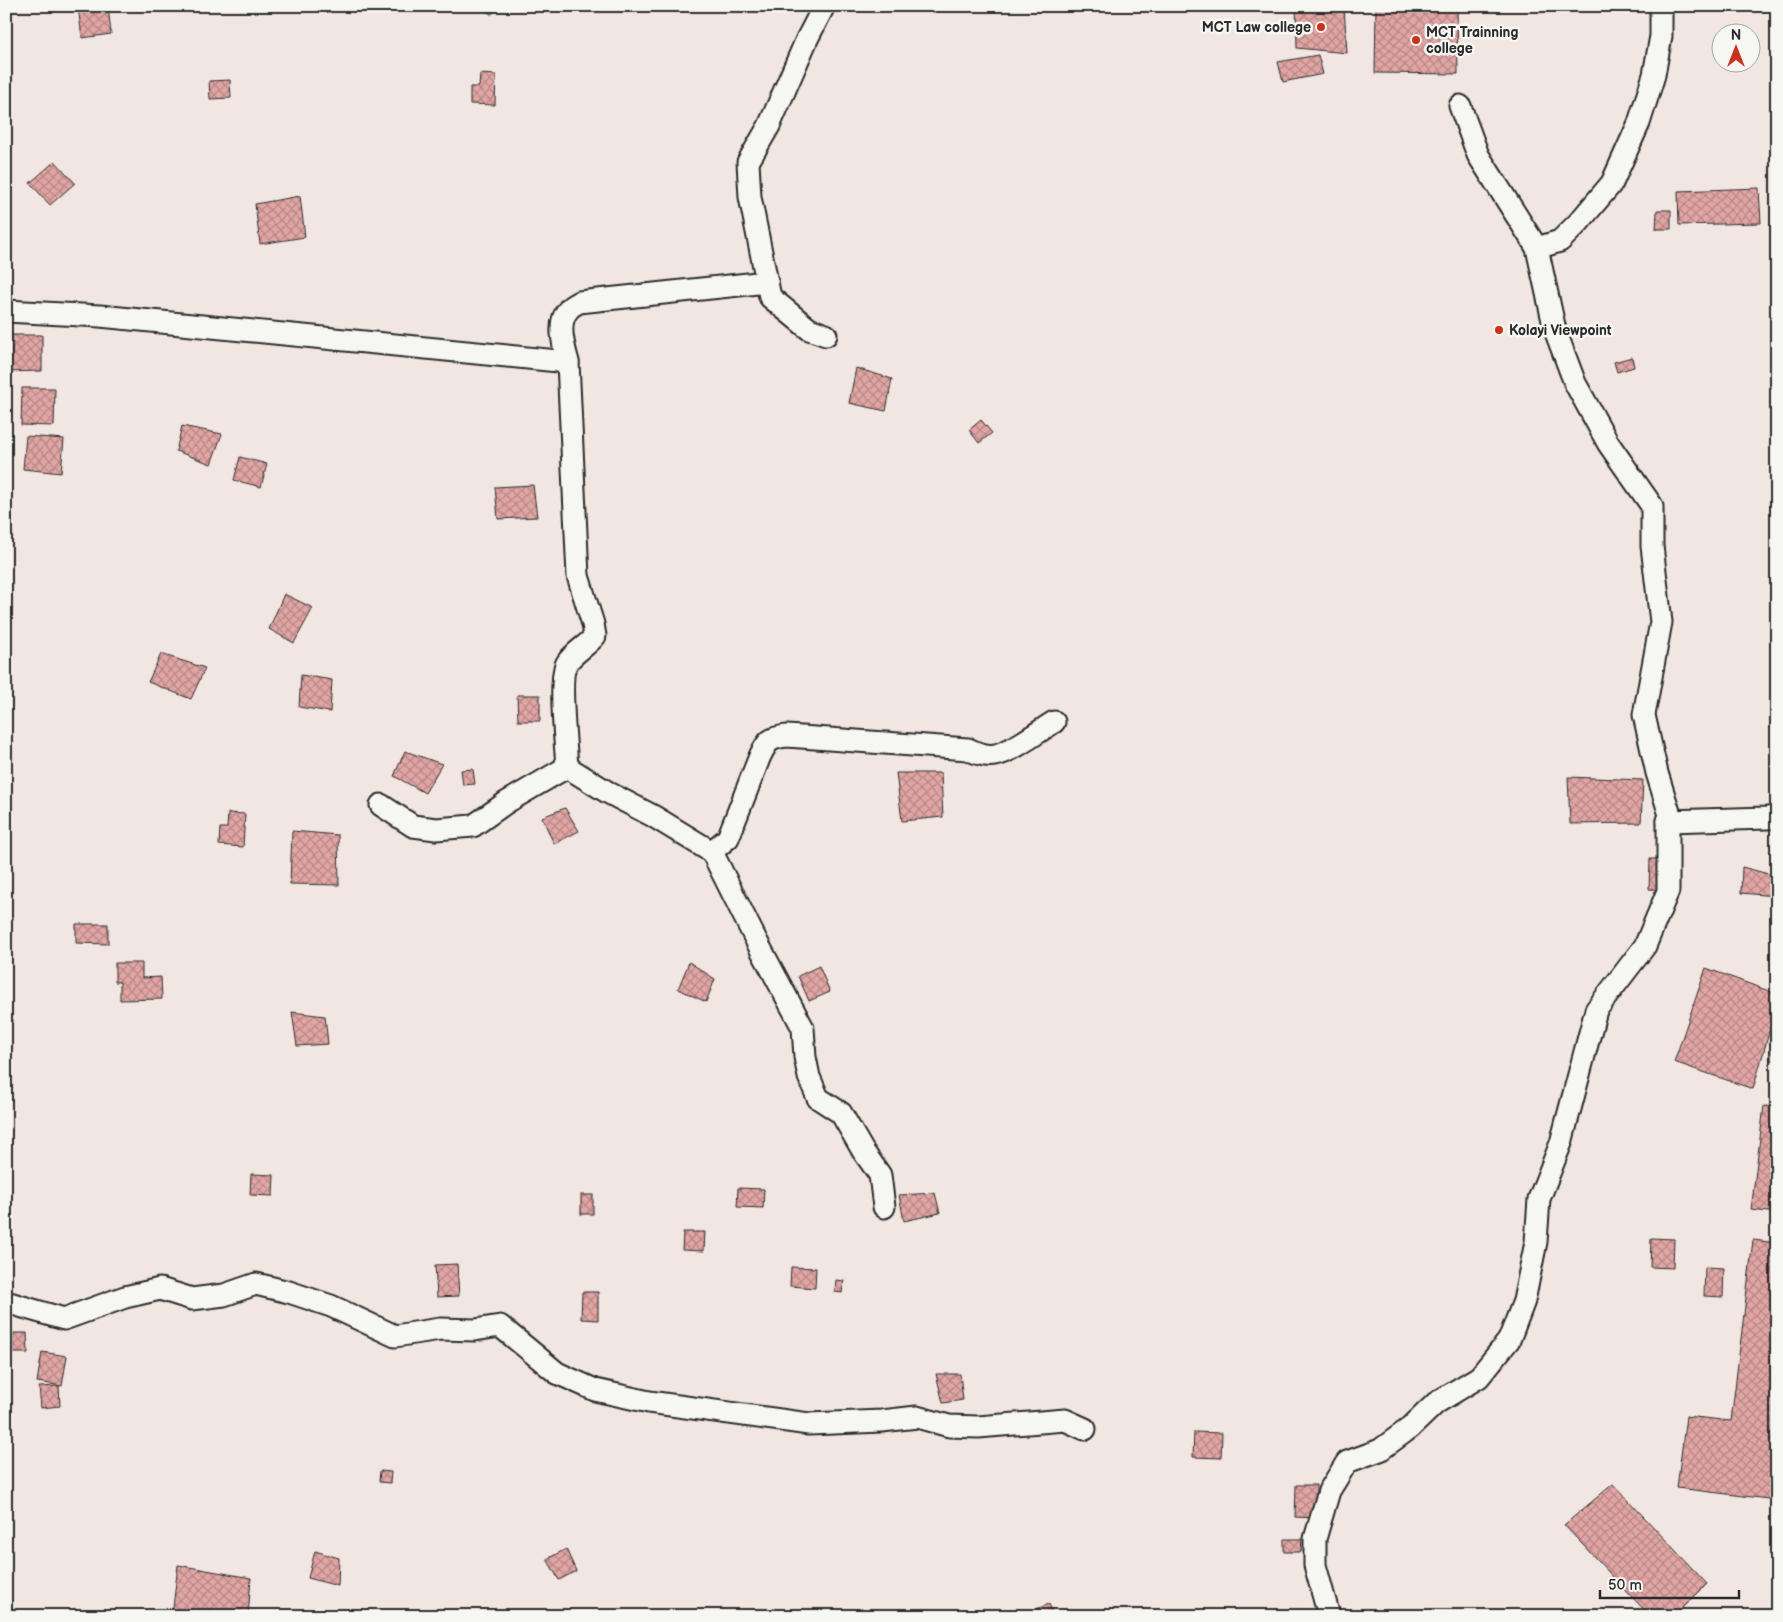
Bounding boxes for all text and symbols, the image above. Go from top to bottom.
place label: MCT Law college [1202,19,1311,36]
marker: MCT Law college [1315,21,1327,33]
north arrow [1710,22,1760,72]
place label: MCT Trainning college [1426,24,1518,57]
text: N [1731,27,1741,44]
marker: MCT Trainning college [1410,34,1422,46]
place label: Kolayi Viewpoint [1509,322,1612,339]
marker: Kolayi Viewpoint [1493,324,1505,336]
scale bar [1600,1567,1739,1599]
text: 50 m [1608,1576,1642,1595]

